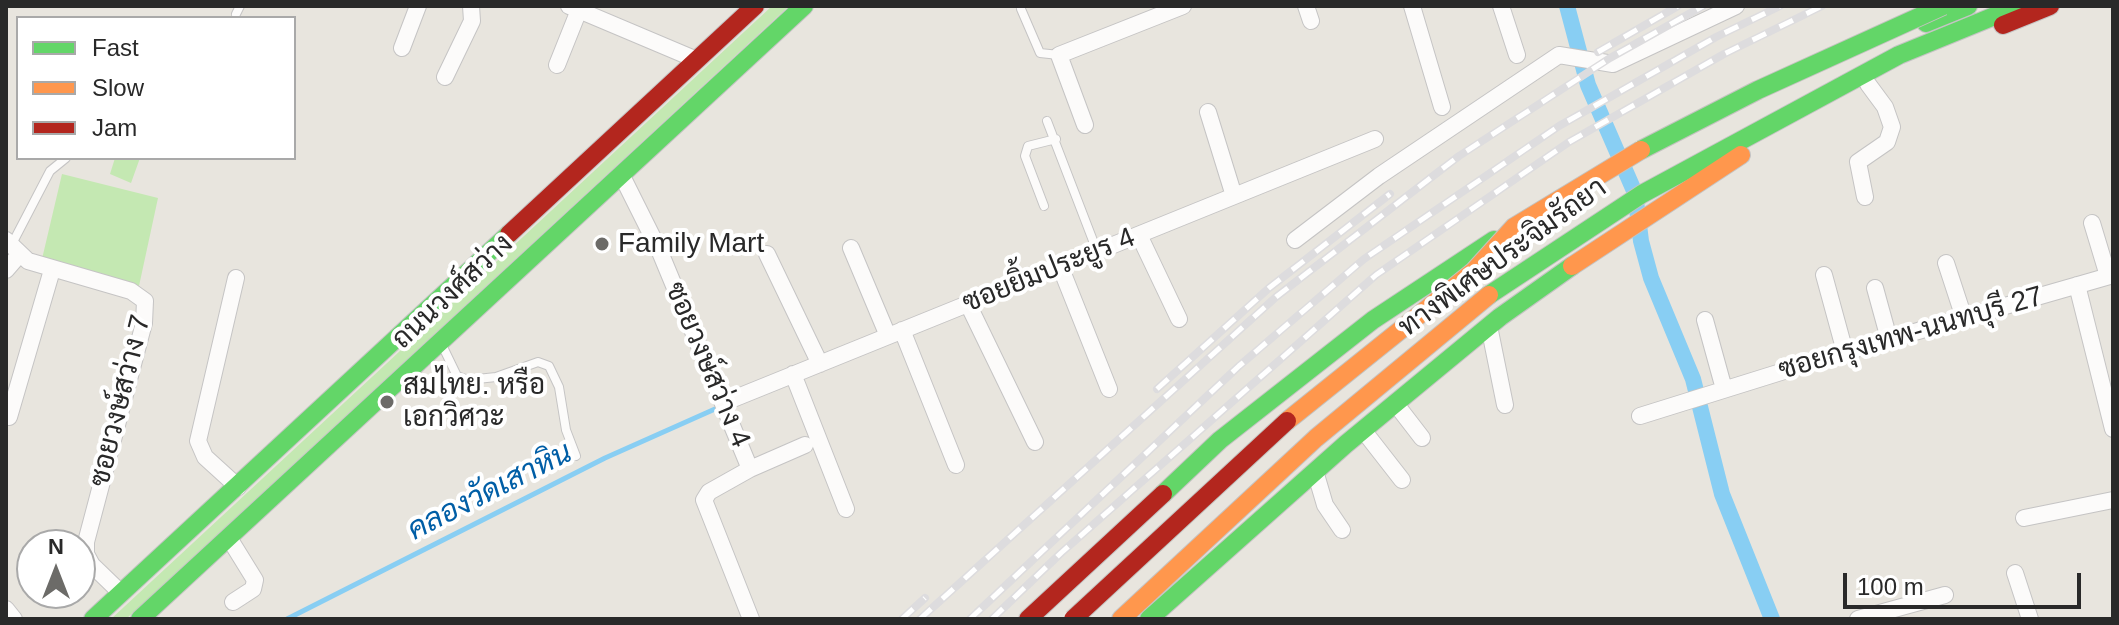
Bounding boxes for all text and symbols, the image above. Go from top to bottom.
legend [16,16,296,160]
text: Fast [92,34,139,61]
text: Slow [92,74,144,101]
text: Jam [92,114,137,141]
street label: ทางพิเศษประจิมรัถยา [1393,171,1613,345]
street label: ซอยยิ้มประยูร 4 [958,221,1140,321]
place label: Family Mart [618,227,764,261]
street label: ถนนวงศ์สว่าง [386,228,520,356]
marker: Family Mart [593,235,611,253]
street label: ซอยวงษ์สว่าง 4 [657,277,757,453]
street label: ซอยกรุงเทพ-นนทบุรี 27 [1775,280,2047,388]
street label: ซอยวงษ์สว่าง 7 [83,312,159,490]
place label: สมไทย. หรือ เอกวิศวะ [403,369,545,435]
marker: สมไทย. หรือ เอกวิศวะ [378,393,396,411]
water label: คลองวัดเสาหิน [402,435,578,549]
north arrow [16,529,96,609]
text: N [48,534,64,559]
scale bar [1847,557,2085,607]
text: 100 m [1857,573,1924,600]

